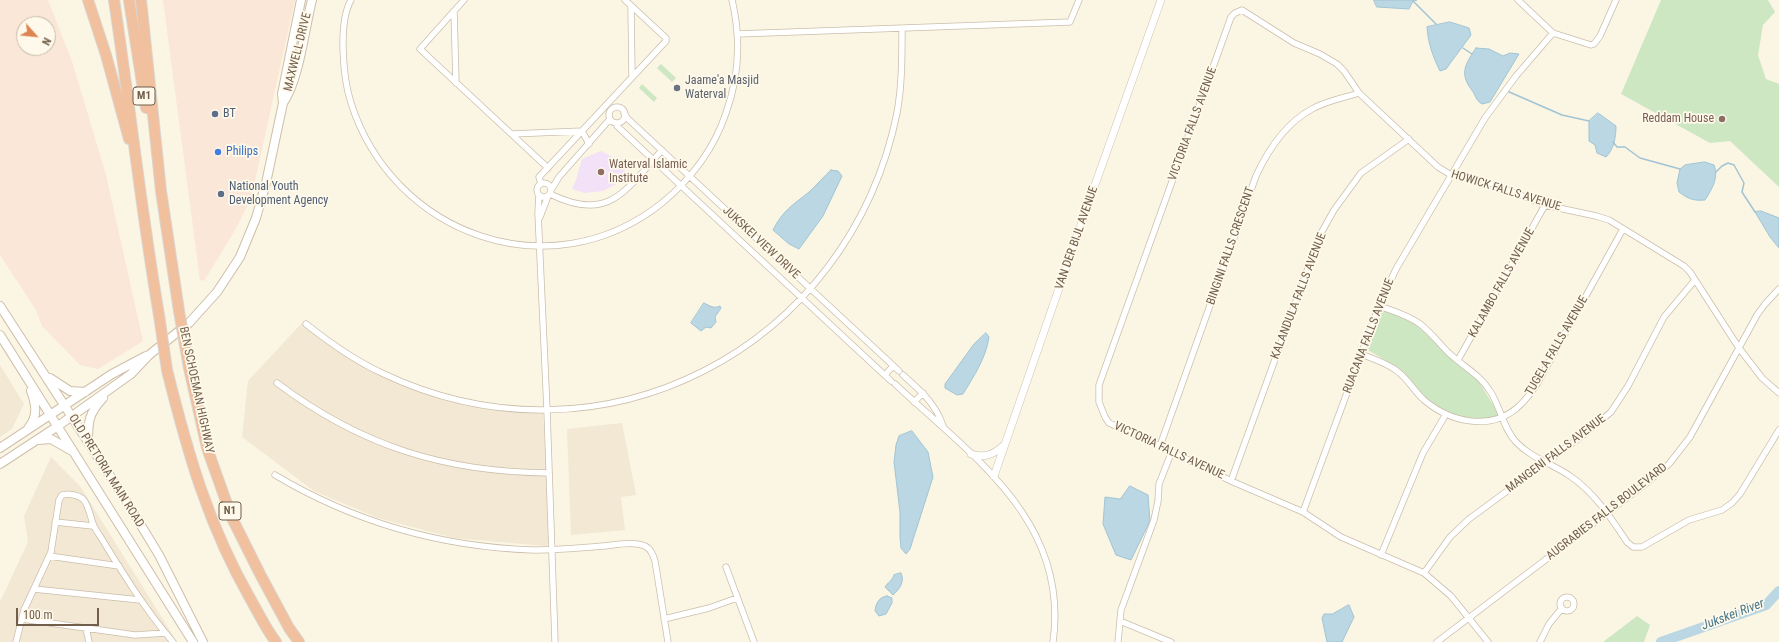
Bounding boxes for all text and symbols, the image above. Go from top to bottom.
street label: MAXWELL DRIVE [281,11,315,93]
north arrow [16,16,56,56]
text: N [39,35,54,47]
street label: VICTORIA FALLS AVENUE [1166,65,1220,183]
place label: Jaame'a Masjid Waterval [685,74,759,102]
marker: Jaame'a Masjid Waterval [672,83,682,93]
road number: M1 [133,87,155,105]
place label: BT [223,107,236,121]
marker: BT [210,109,220,119]
place label: Reddam House [1642,112,1714,126]
marker: Reddam House [1717,114,1727,124]
place label: Philips [226,145,258,159]
marker: Philips [213,147,223,157]
place label: Waterval Islamic Institute [609,158,687,186]
marker: Waterval Islamic Institute [596,167,606,177]
street label: HOWICK FALLS AVENUE [1449,167,1563,215]
place label: National Youth Development Agency [229,180,328,208]
street label: VAN DER BIJL AVENUE [1053,184,1101,292]
street label: BINGINI FALLS CRESCENT [1204,185,1258,307]
marker: National Youth Development Agency [216,189,226,199]
street label: JUKSKEI VIEW DRIVE [719,204,803,282]
street label: KALAMBO FALLS AVENUE [1466,226,1538,340]
street label: KALANDULA FALLS AVENUE [1268,231,1330,361]
street label: RUACANA FALLS AVENUE [1340,276,1398,396]
street label: TUGELA FALLS AVENUE [1523,294,1591,398]
street label: BEN SCHOEMAN HIGHWAY [176,325,216,455]
street label: OLD PRETORIA MAIN ROAD [65,412,147,530]
street label: MANGENI FALLS AVENUE [1503,412,1609,496]
street label: VICTORIA FALLS AVENUE [1112,419,1226,483]
street label: AUGRABIES FALLS BOULEVARD [1544,460,1670,564]
road number: N1 [219,502,241,520]
water label: Jukskei River [1700,596,1766,634]
scale bar [18,600,101,626]
text: 100 m [23,608,53,622]

